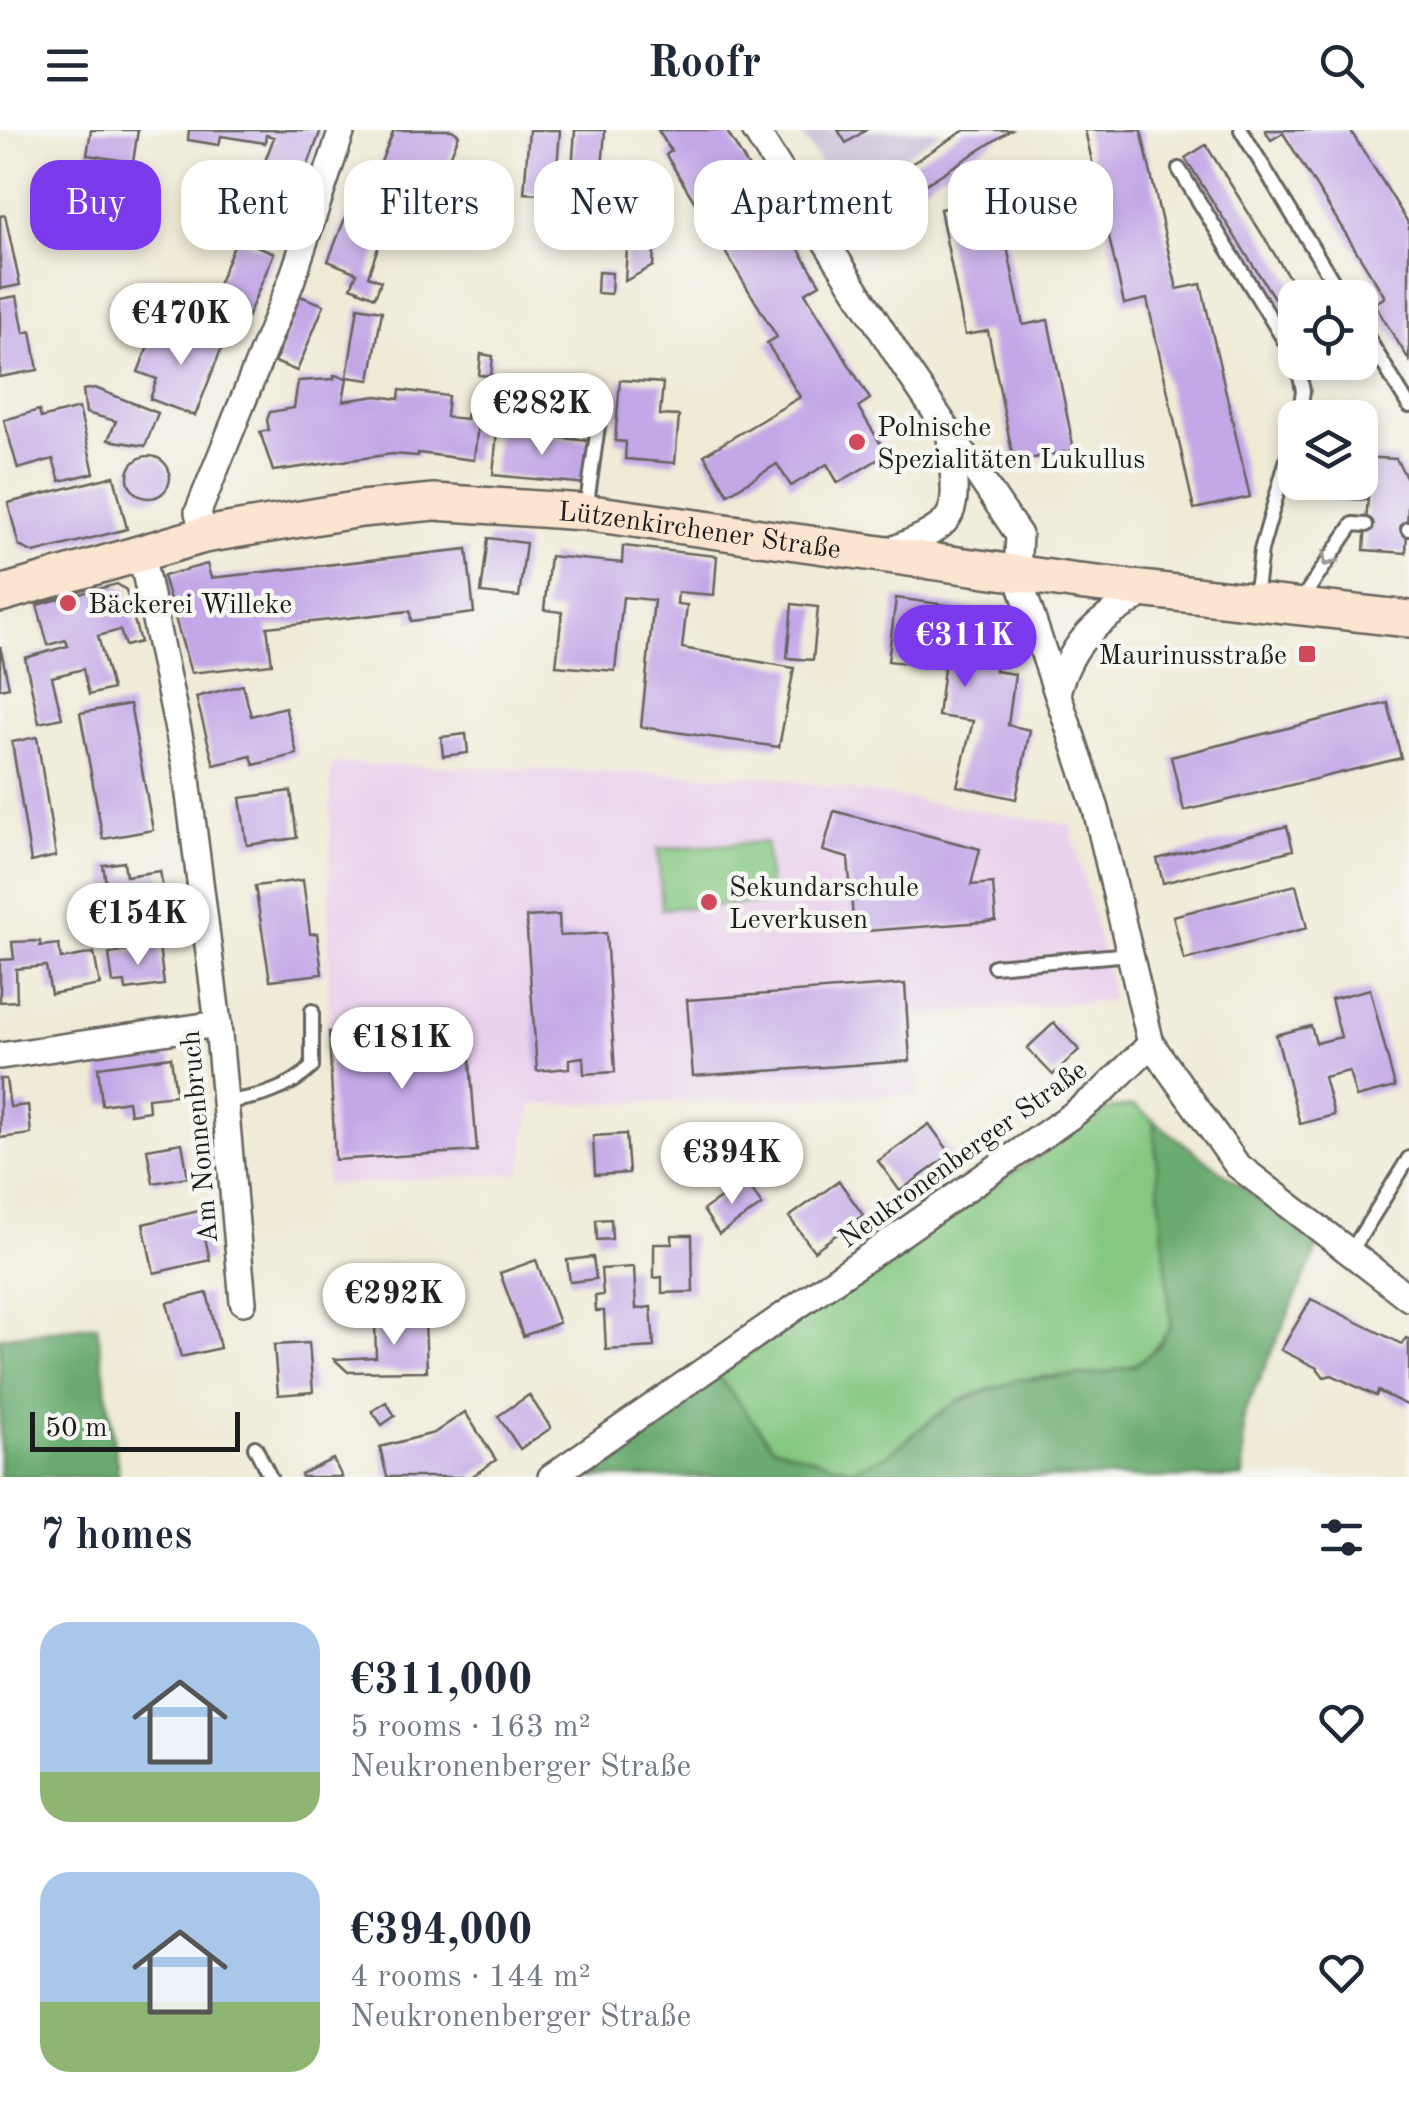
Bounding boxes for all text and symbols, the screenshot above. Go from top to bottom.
icon: menu [40,38,95,93]
icon: search [1314,38,1369,93]
text: Roofr [648,42,761,87]
chip: Buy [30,160,161,250]
chip: Rent [181,160,324,250]
chip: Filters [344,160,514,250]
chip: New [534,160,674,250]
chip: Apartment [694,160,928,250]
chip: House [948,160,1113,250]
map controls [1278,280,1378,500]
button: locate [1278,280,1378,380]
pin: €470K [111,283,251,368]
text: €470K [132,299,230,331]
pin: €282K [472,373,612,458]
text: €282K [493,389,591,421]
button: layers [1278,400,1378,500]
place label: Polnische Spezialitäten Lukullus [877,415,1145,475]
marker: Polnische Spezialitäten Lukullus [846,431,868,453]
street label: Lützenkirchener Straße [557,499,842,565]
one-way arrow [1322,549,1341,567]
marker: Bäckerei Willeke [57,592,79,614]
place label: Bäckerei Willeke [88,592,292,620]
pin: €311K [895,605,1035,690]
text: €311K [916,621,1014,653]
place label: Maurinusstraße [1099,643,1287,671]
marker: Maurinusstraße [1296,643,1318,665]
place label: Sekundarschule Leverkusen [729,875,919,935]
pin: €154K [68,883,208,968]
marker: Sekundarschule Leverkusen [698,891,720,913]
text: €154K [89,899,187,931]
pin: €181K [332,1007,472,1092]
text: €181K [353,1023,451,1055]
street label: Am Nonnenbruch [178,1029,224,1244]
street label: Neukronenberger Straße [835,1056,1093,1254]
pin: €394K [662,1122,802,1207]
text: €394K [683,1138,781,1170]
pin: €292K [324,1263,464,1348]
text: €292K [345,1279,443,1311]
scale bar [30,1407,240,1452]
text: 50 m [45,1415,108,1443]
icon: filters [1314,1510,1369,1565]
text: 7 homes [40,1516,192,1558]
text: €311,000 [350,1661,532,1703]
icon: home [120,1662,240,1782]
icon: heart [1314,1695,1369,1750]
text: 5 rooms · 163 m² [350,1712,591,1744]
text: Neukronenberger Straße [350,1752,691,1784]
text: €394,000 [350,1911,532,1953]
icon: home [120,1912,240,2032]
icon: heart [1314,1945,1369,2000]
text: 4 rooms · 144 m² [350,1962,591,1994]
text: Neukronenberger Straße [350,2002,691,2034]

